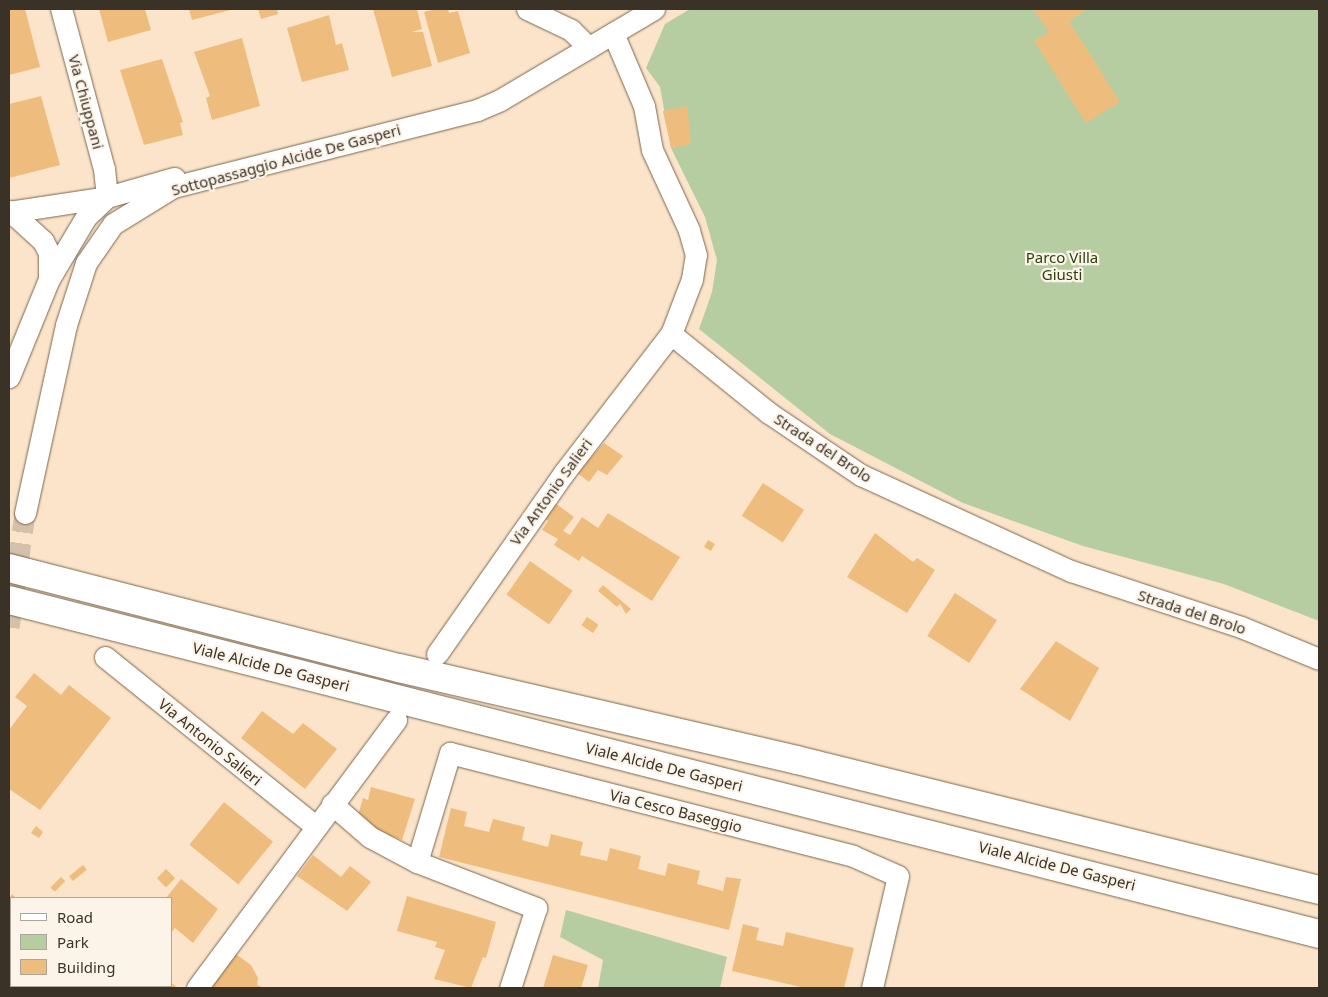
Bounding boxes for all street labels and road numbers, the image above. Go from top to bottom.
street label: Via Chiuppani [65,53,107,151]
street label: Sottopassaggio Alcide De Gasperi [169,121,403,199]
street label: Strada del Brolo [771,410,875,486]
street label: Via Antonio Salieri [506,435,596,549]
street label: Strada del Brolo [1136,586,1248,638]
street label: Viale Alcide De Gasperi [191,639,351,695]
street label: Via Antonio Salieri [155,695,265,789]
street label: Viale Alcide De Gasperi [584,739,744,795]
street label: Via Cesco Baseggio [608,786,744,836]
street label: Viale Alcide De Gasperi [977,838,1137,894]

